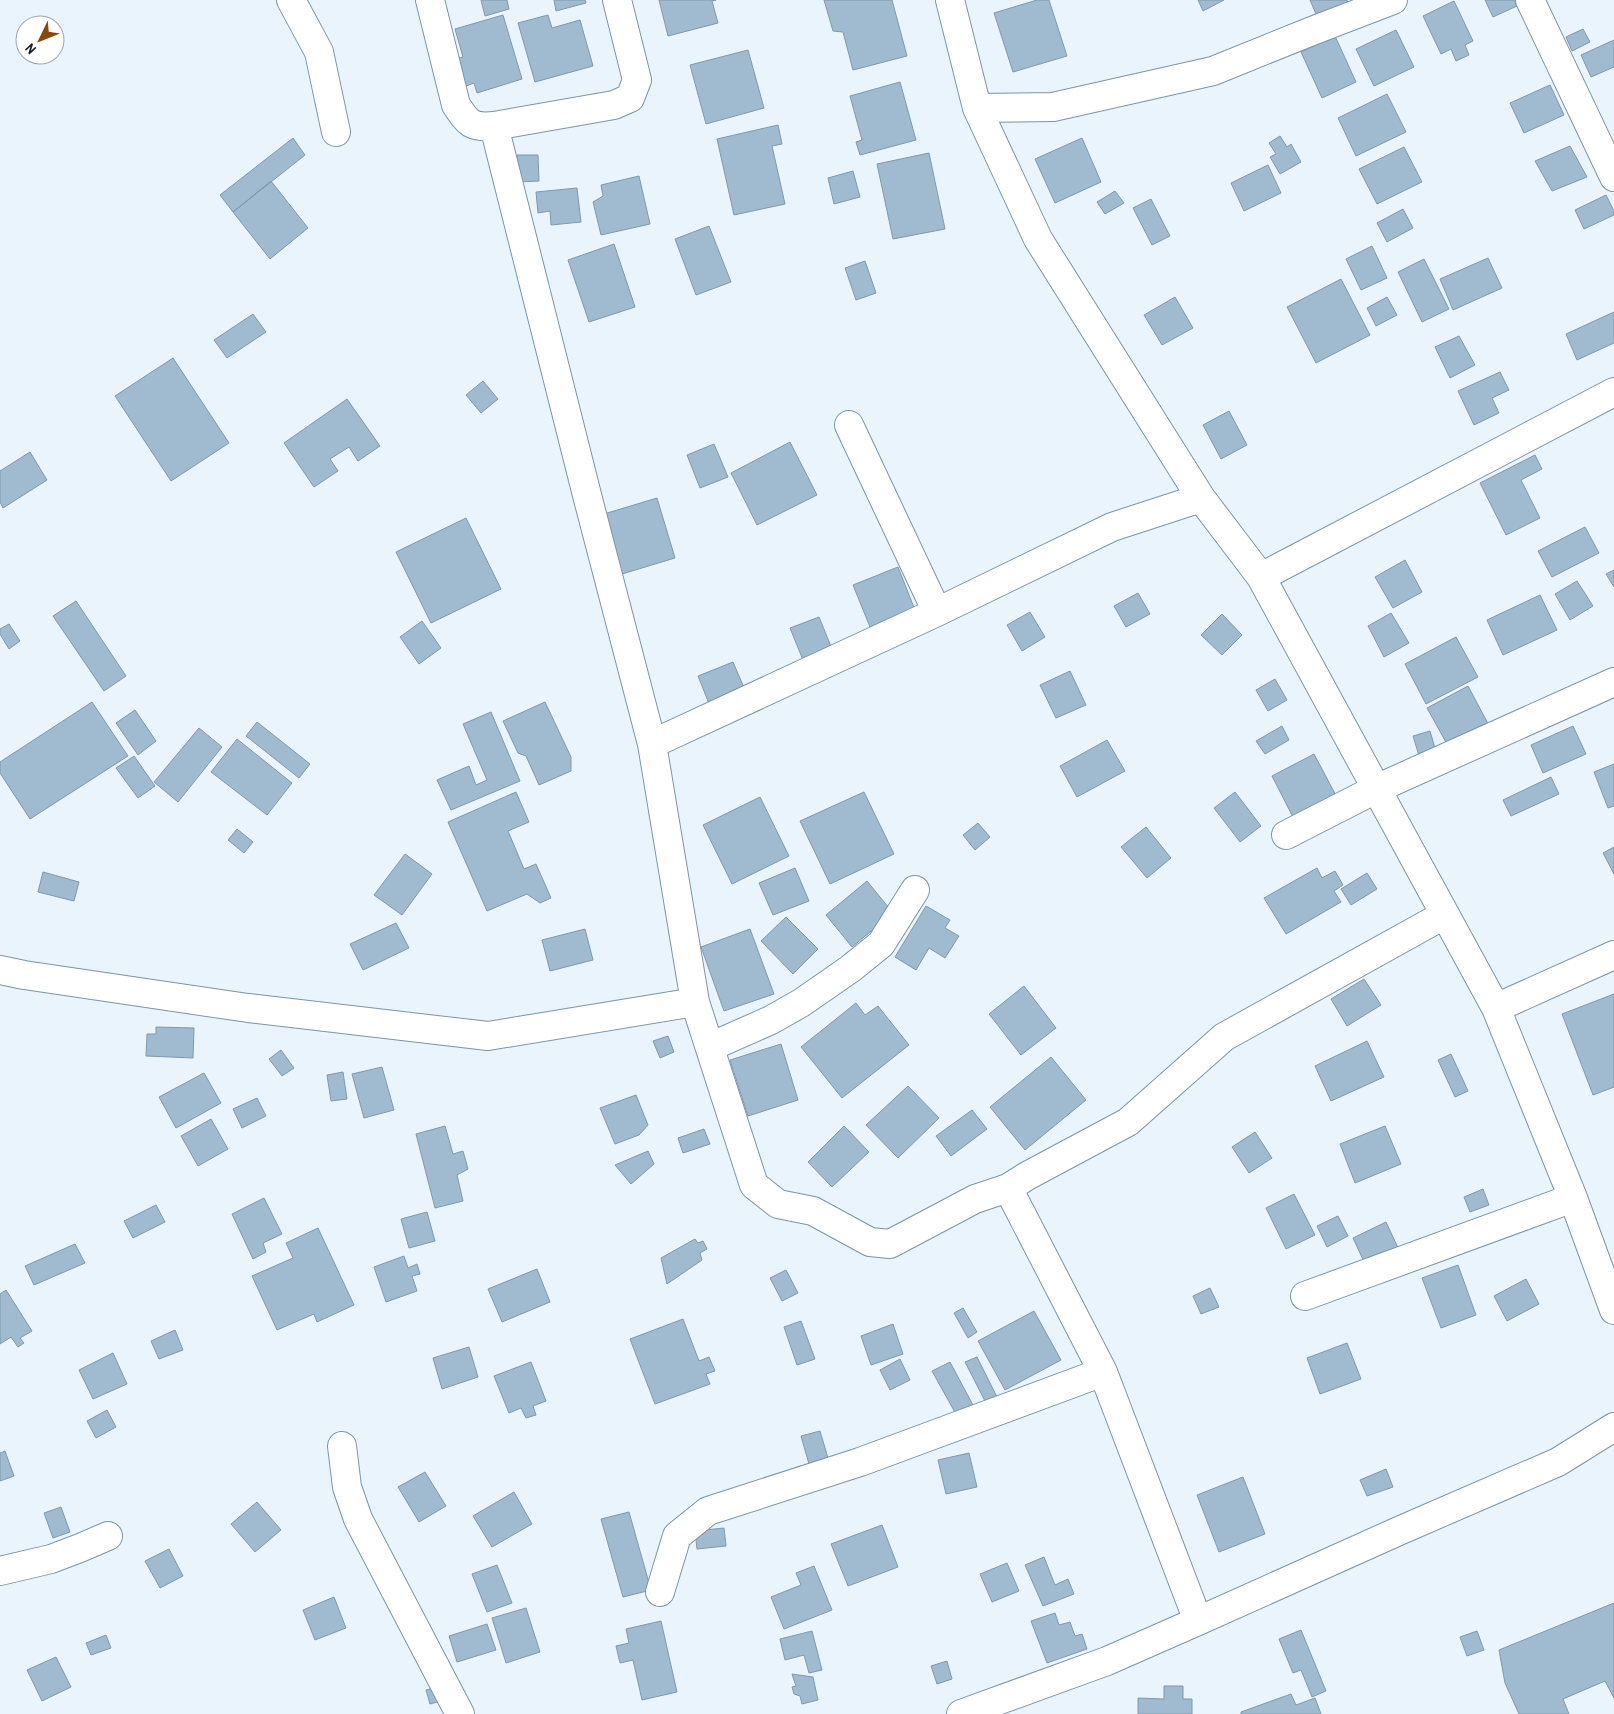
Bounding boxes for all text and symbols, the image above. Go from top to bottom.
north arrow [15,15,65,65]
text: N [21,40,40,58]

